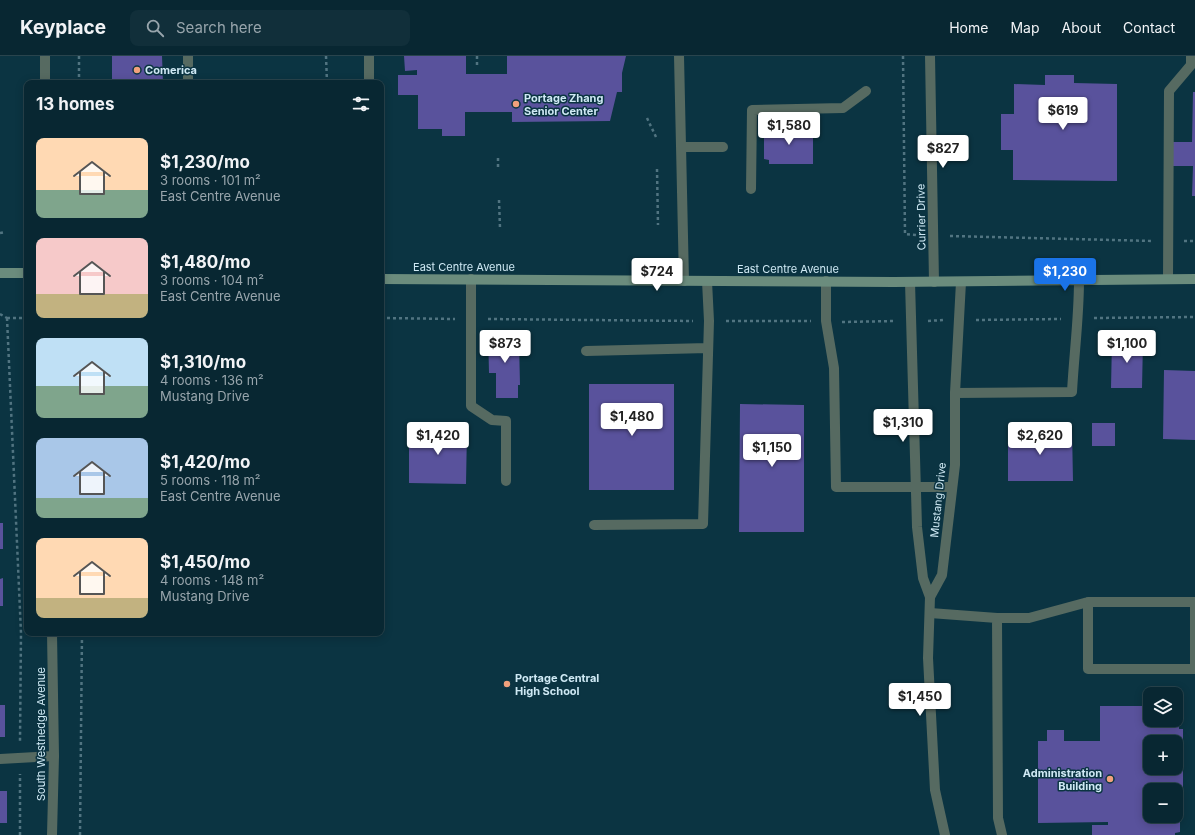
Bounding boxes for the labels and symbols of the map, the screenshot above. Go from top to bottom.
place label: Comerica [145,63,197,77]
marker: Comerica [132,65,142,75]
place label: Portage Zhang Senior Center [524,91,603,118]
pin: $619 [1039,97,1087,131]
marker: Portage Zhang Senior Center [511,99,521,109]
pin: $1,580 [756,112,822,146]
pin: $827 [919,135,967,169]
street label: Currier Drive [913,183,929,251]
pin: $724 [633,258,681,292]
pin: $1,230 [1032,258,1098,292]
street label: East Centre Avenue [413,260,515,274]
street label: East Centre Avenue [737,262,839,276]
pin: $873 [481,330,529,364]
pin: $1,100 [1094,330,1160,364]
pin: $1,480 [599,403,665,437]
pin: $1,310 [870,409,936,443]
pin: $1,420 [405,422,471,456]
pin: $2,620 [1007,422,1073,456]
pin: $1,150 [739,434,805,468]
street label: Mustang Drive [927,462,949,538]
street label: South Westnedge Avenue [34,667,48,801]
place label: Portage Central High School [515,671,599,698]
marker: Portage Central High School [502,679,512,689]
pin: $1,450 [887,683,953,717]
place label: Administration Building [1023,766,1102,793]
marker: Administration Building [1105,774,1115,784]

